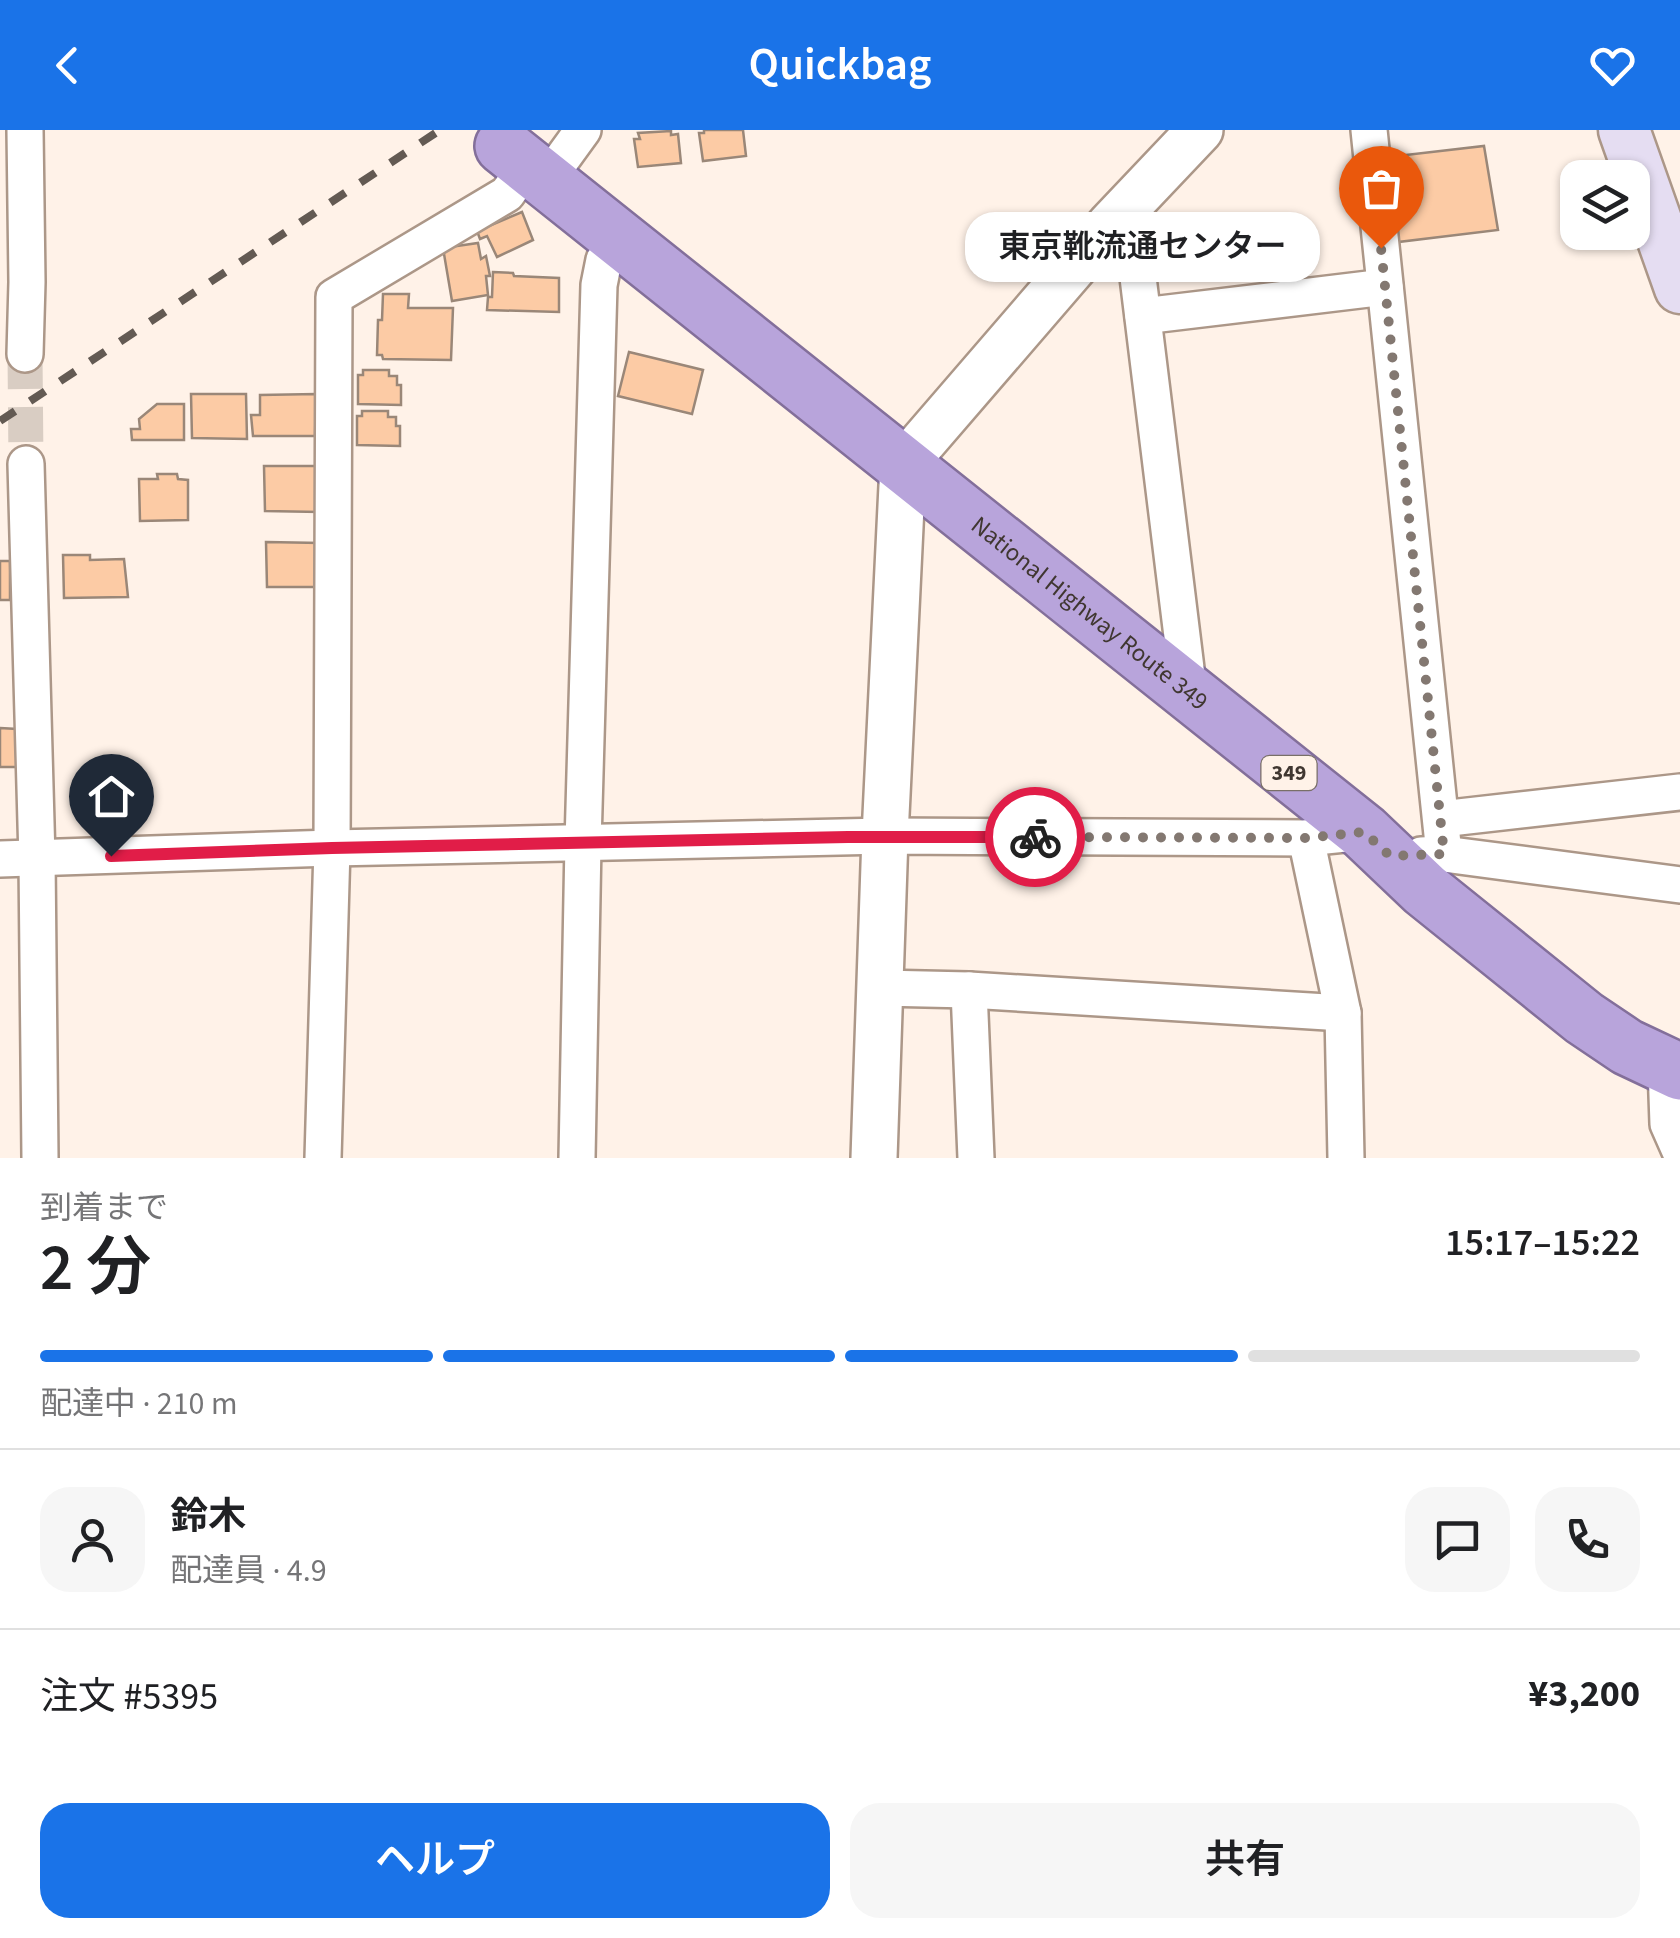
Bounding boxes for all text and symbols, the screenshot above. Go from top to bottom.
text: Quickbag [749,33,931,97]
icon: back [40,38,95,93]
icon: heart [1585,38,1640,93]
pin [1339,146,1424,249]
map controls [1560,160,1650,250]
button: layers [1560,160,1650,250]
icon: bag [1354,161,1409,216]
callout: 東京靴流通センター [966,213,1321,283]
text: 東京靴流通センター [998,224,1287,270]
street label: National Highway Route 349 [963,508,1216,719]
pin [69,754,154,857]
road number: 349 [1262,756,1316,790]
icon: home [84,769,139,824]
courier [985,787,1085,887]
icon: bike [1008,810,1063,865]
text: 到着まで [40,1185,168,1231]
text: 15:17–15:22 [1445,1216,1640,1270]
text: 2 分 [40,1222,151,1315]
text: 配達中 · 210 m [40,1381,237,1427]
button: person [40,1487,145,1592]
button: chat [1405,1487,1510,1592]
button: phone [1535,1487,1640,1592]
text: 鈴木 [170,1490,246,1544]
text: 配達員 · 4.9 [170,1548,327,1594]
text: ¥3,200 [1528,1667,1640,1721]
text: 注文 #5395 [40,1670,218,1724]
button: ヘルプ [40,1803,830,1918]
button: 共有 [850,1803,1640,1918]

